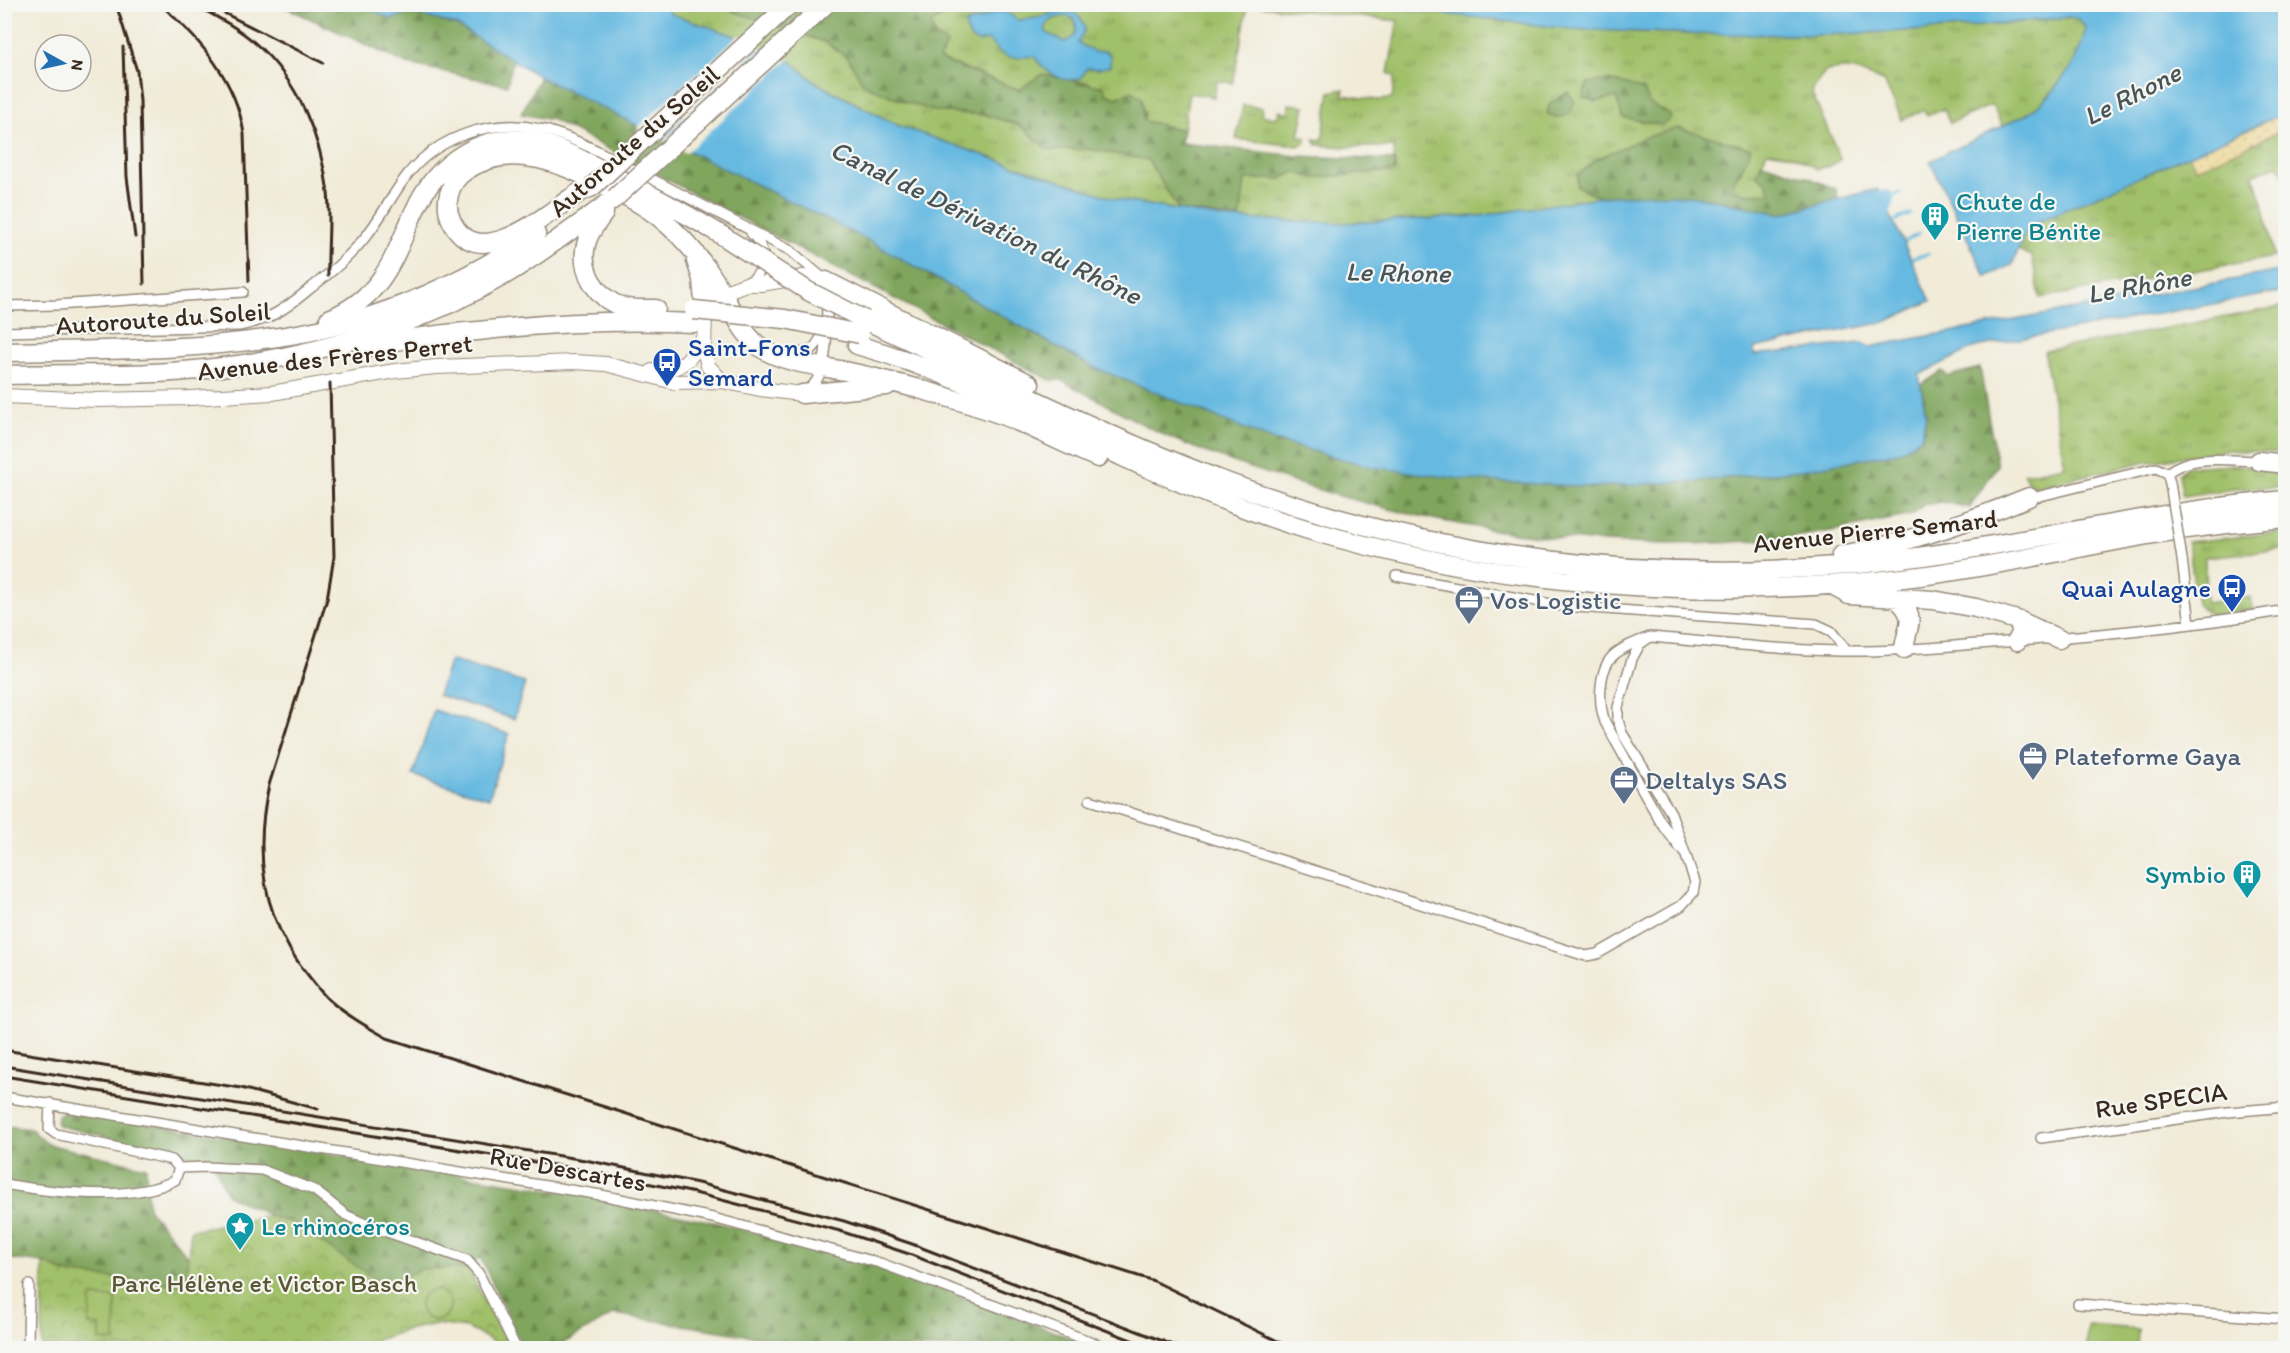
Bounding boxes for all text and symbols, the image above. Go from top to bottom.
north arrow [33,33,93,93]
water label: Le Rhone [2078,55,2187,133]
text: N [67,58,88,72]
street label: Autoroute du Soleil [542,58,726,224]
water label: Canal de Dérivation du Rhône [825,132,1148,312]
place label: Chute de Pierre Bénite [1956,185,2101,247]
building icon: Chute de Pierre Bénite [1919,200,1951,242]
water label: Le Rhone [1345,255,1452,289]
water label: Le Rhône [2084,259,2195,310]
street label: Autoroute du Soleil [54,295,272,341]
street label: Avenue des Frères Perret [196,327,474,387]
place label: Saint-Fons Semard [688,331,811,393]
bus stop icon: Saint-Fons Semard [651,346,683,388]
street label: Avenue Pierre Semard [1751,502,1999,560]
place label: Quai Aulagne [2061,572,2211,604]
bus stop icon: Quai Aulagne [2216,572,2248,614]
office icon: Vos Logistic [1453,584,1485,626]
place label: Vos Logistic [1490,584,1621,616]
office icon: Plateforme Gaya [2017,740,2049,782]
place label: Plateforme Gaya [2054,740,2241,772]
office icon: Deltalys SAS [1608,764,1640,806]
place label: Deltalys SAS [1645,764,1787,796]
place label: Symbio [2145,858,2226,890]
building icon: Symbio [2231,858,2263,900]
street label: Rue SPECIA [2093,1075,2229,1125]
street label: Rue Descartes [487,1140,649,1198]
place icon: Le rhinocéros [224,1210,256,1252]
place label: Le rhinocéros [261,1210,410,1242]
park label: Parc Hélène et Victor Basch [111,1267,417,1299]

